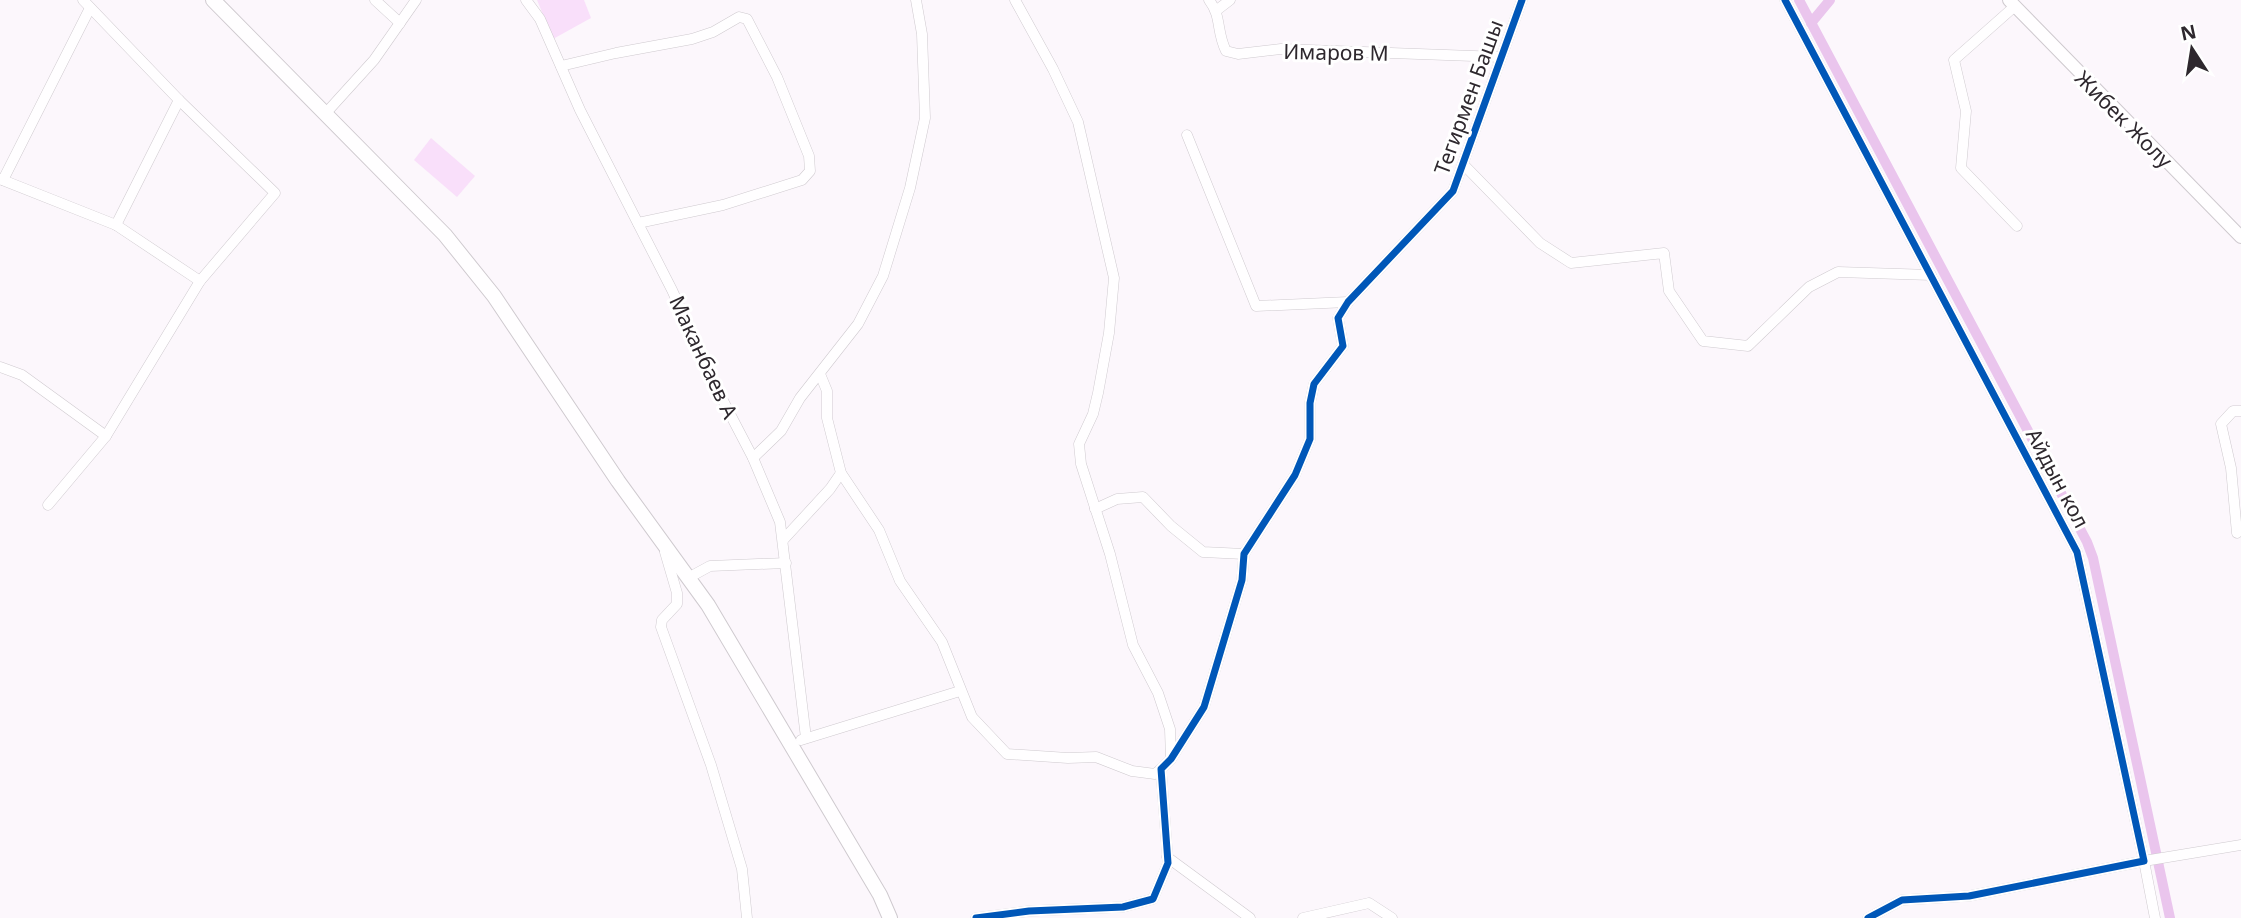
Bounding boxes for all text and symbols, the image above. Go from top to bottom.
north arrow [2157,14,2227,84]
street label: Тегирмен Башы [1427,16,1509,178]
text: N [2178,18,2199,47]
street label: Имаров М [1283,37,1389,67]
street label: Жибек Жолу [2069,64,2179,174]
street label: Маканбаев А [663,291,745,424]
street label: Айдын кол [2020,423,2096,533]

